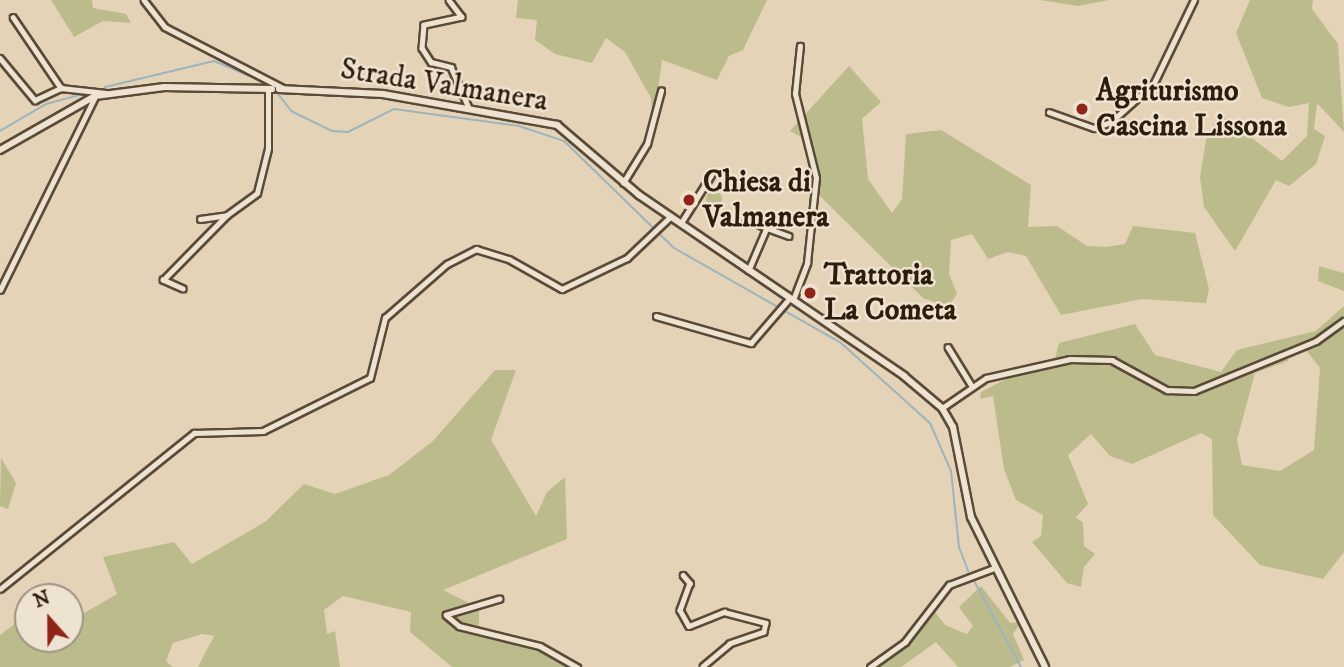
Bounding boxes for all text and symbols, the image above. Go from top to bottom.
street label: Strada Valmanera [338,52,550,120]
place label: Agriturismo Cascina Lissona [1096,74,1287,144]
marker: Agriturismo Cascina Lissona [1074,101,1090,117]
place label: Chiesa di Valmanera [703,165,829,235]
marker: Chiesa di Valmanera [681,192,697,208]
place label: Trattoria La Cometa [824,258,957,328]
marker: Trattoria La Cometa [802,285,818,301]
north arrow [14,583,84,653]
text: N [31,586,53,613]

